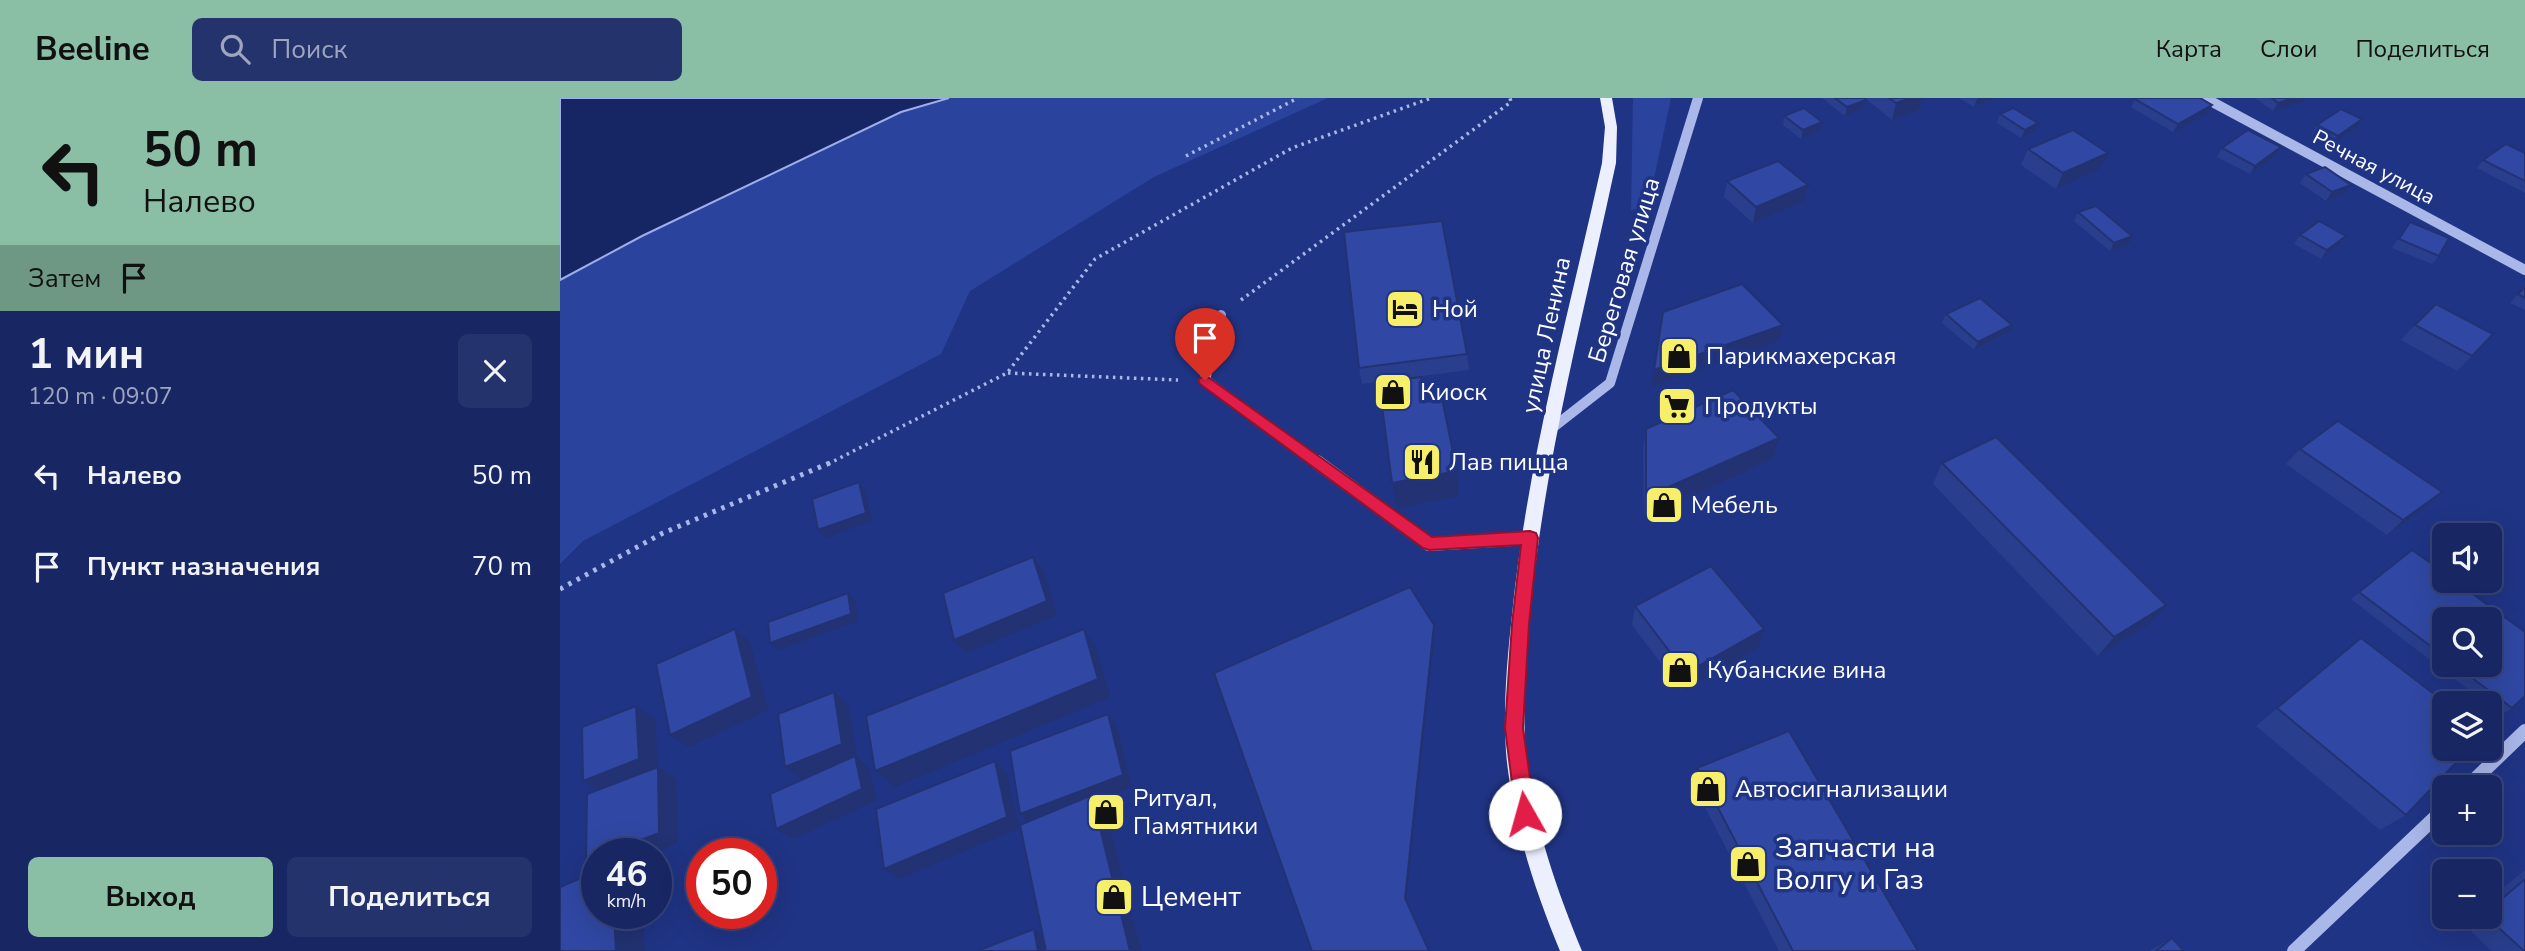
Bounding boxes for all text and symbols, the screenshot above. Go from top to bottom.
search box [192,18,682,81]
text: Beeline [35,27,150,72]
icon: search [216,30,254,68]
text: Поиск [272,32,347,67]
text: Карта [2156,33,2222,65]
text: Слои [2260,33,2317,65]
text: Поделиться [2355,33,2490,65]
text: 50 m [143,116,258,183]
street label: Речная улица [2308,123,2440,211]
icon: left [28,126,119,217]
street label: Береговая улица [1581,173,1667,367]
text: Налево [143,180,256,223]
street label: улица Ленина [1514,254,1578,416]
icon: arrive [115,259,153,297]
text: Затем [28,261,101,296]
hotel icon: Ной [1384,288,1426,330]
place label: Ной [1432,293,1478,325]
pin [1175,308,1235,380]
icon: arrive [1186,319,1224,357]
text: 1 мин [28,326,144,383]
button: close [458,334,532,408]
shop icon: Парикмахерская [1658,335,1700,377]
place label: Парикмахерская [1706,340,1896,372]
shop icon: Киоск [1372,371,1414,413]
place label: Киоск [1420,376,1487,408]
text: 120 m · 09:07 [28,381,173,412]
supermarket icon: Продукты [1656,385,1698,427]
place label: Продукты [1704,390,1818,422]
restaurant icon: Лав пицца [1401,441,1443,483]
place label: Лав пицца [1449,446,1569,478]
icon: left [28,457,66,495]
text: Налево [87,458,182,493]
text: 50 m [472,458,532,493]
shop icon: Мебель [1643,484,1685,526]
place label: Мебель [1691,489,1778,521]
map controls [2432,523,2502,929]
button: sound [2432,523,2502,593]
icon: arrive [28,548,66,586]
text: Пункт назначения [87,549,320,584]
text: 70 m [472,549,532,584]
button: search [2432,607,2502,677]
shop icon: Кубанские вина [1659,649,1701,691]
place label: Кубанские вина [1707,654,1886,686]
button: layers [2432,691,2502,761]
shop icon: Автосигнализации [1687,768,1729,810]
place label: Автосигнализации [1735,773,1948,805]
button: + [2432,775,2502,845]
position arrow [1488,777,1562,851]
place label: Ритуал, Памятники [1133,782,1258,842]
shop icon: Ритуал, Памятники [1085,791,1127,833]
place label: Запчасти на Волгу и Газ [1775,829,1936,899]
speed limit sign: 50 [686,838,777,929]
shop icon: Запчасти на Волгу и Газ [1727,843,1769,885]
text: 46 [605,851,648,898]
button: Выход [28,857,273,937]
button: Поделиться [287,857,532,937]
button: − [2432,859,2502,929]
shop icon: Цемент [1093,876,1135,918]
place label: Цемент [1141,878,1241,916]
text: km/h [607,889,646,913]

